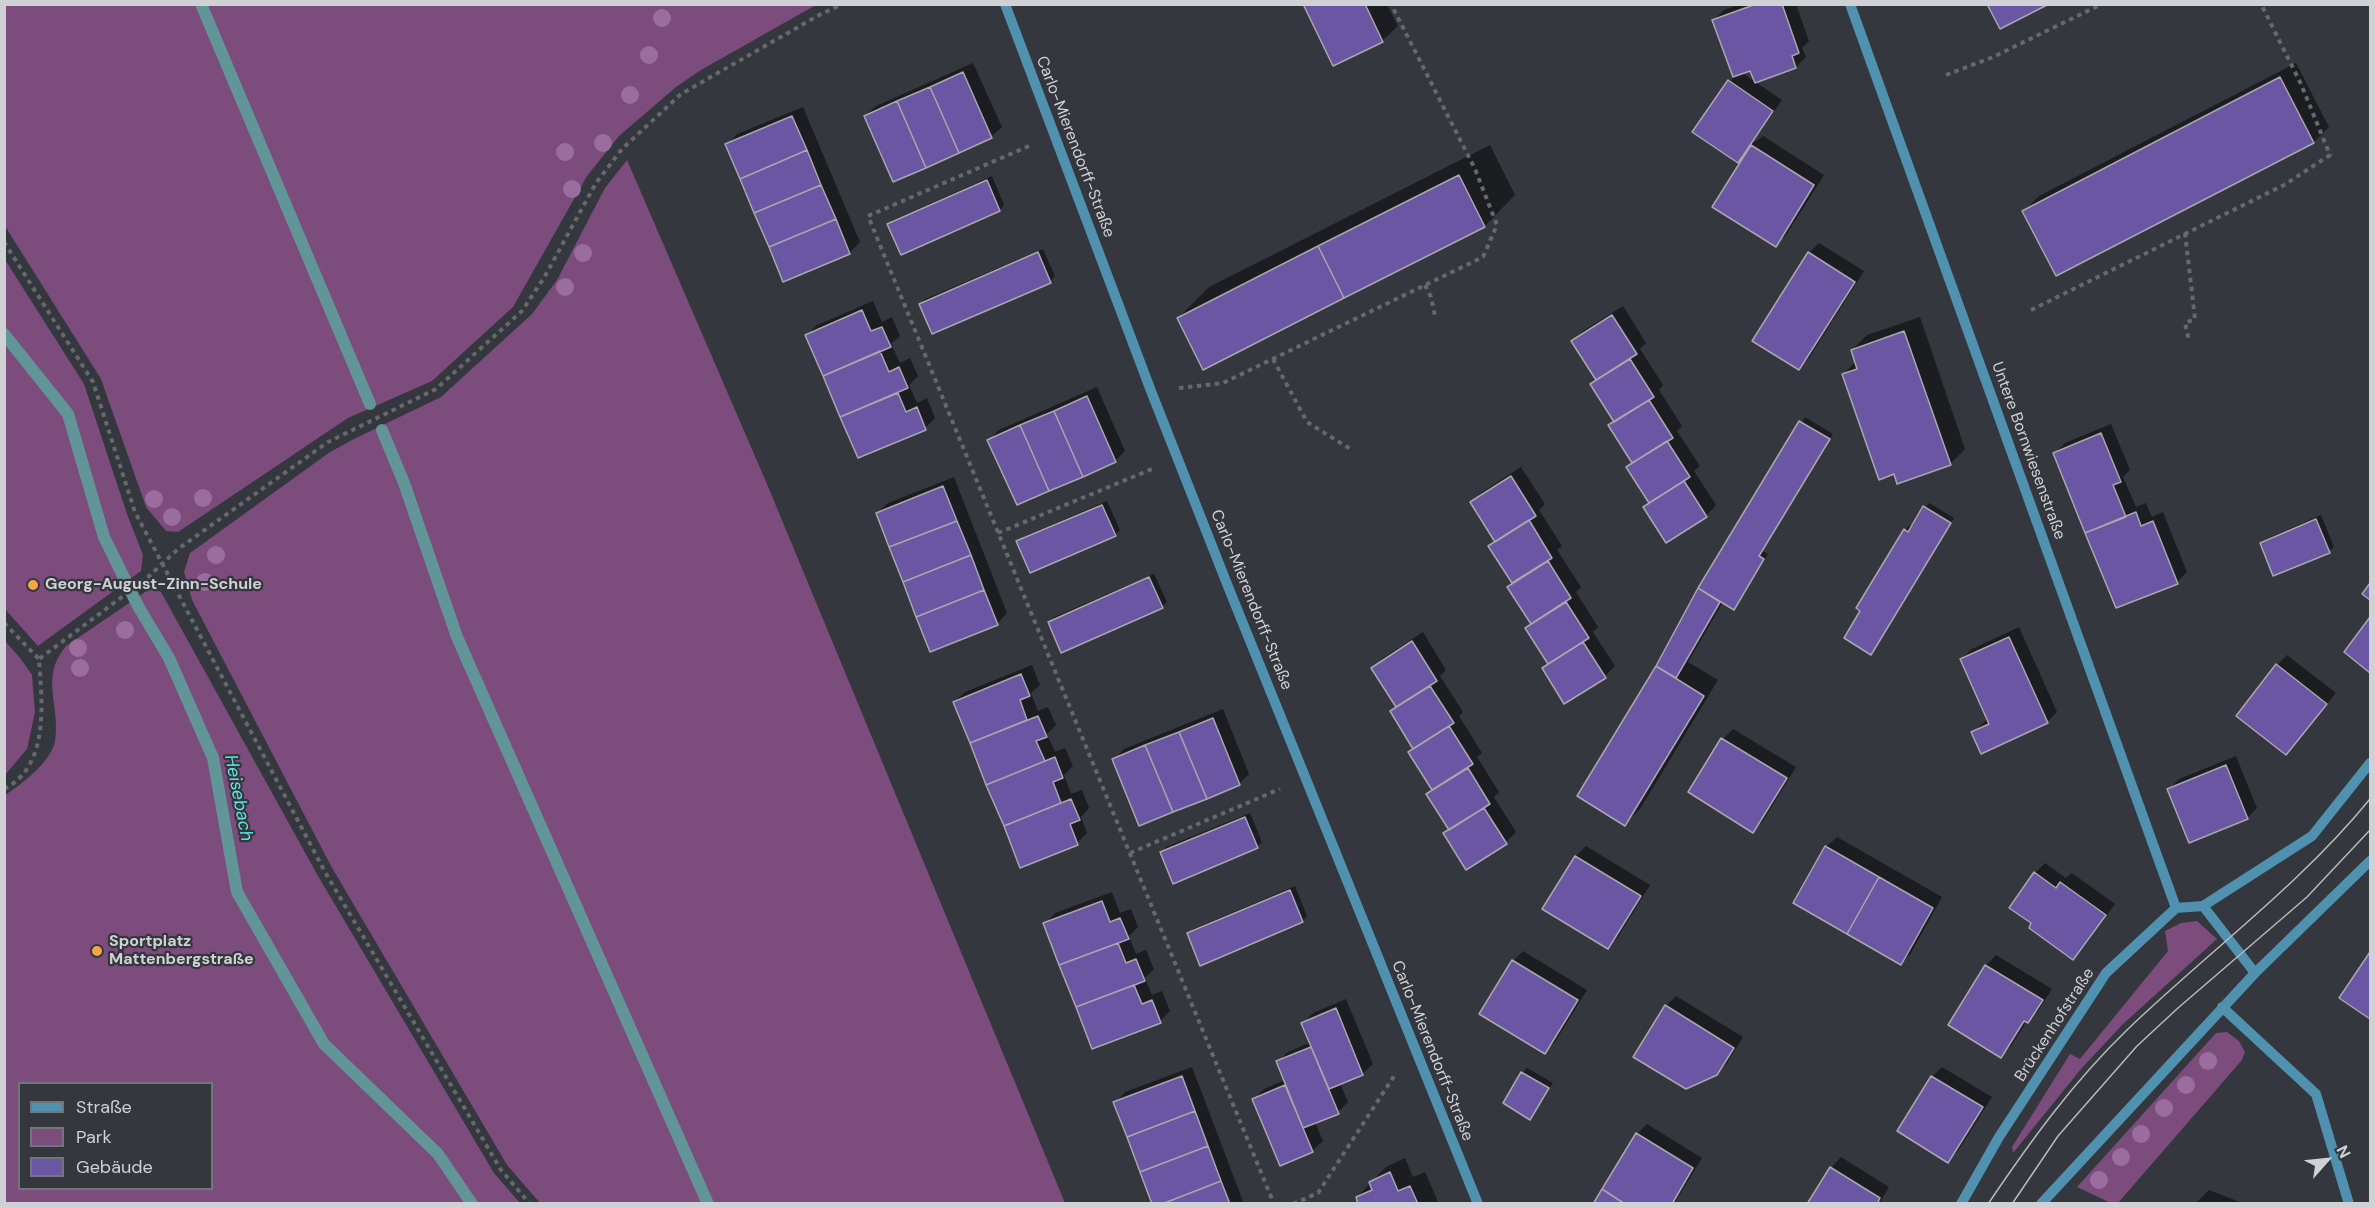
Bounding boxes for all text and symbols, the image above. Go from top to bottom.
street label: Carlo-Mierendorff-Straße [1032,54,1118,240]
street label: Untere Bornwiesenstraße [1987,360,2069,542]
street label: Carlo-Mierendorff-Straße [1206,507,1296,693]
place label: Georg-August-Zinn-Schule [45,575,262,595]
marker: Georg-August-Zinn-Schule [26,578,40,592]
water label: Heisebach [219,753,257,843]
place label: Sportplatz Mattenbergstraße [109,932,254,970]
marker: Sportplatz Mattenbergstraße [90,944,104,958]
street label: Carlo-Mierendorff-Straße [1387,958,1477,1144]
street label: Brückenhofstraße [2011,965,2099,1085]
legend [18,1082,213,1190]
text: Straße [76,1095,132,1119]
text: Park [76,1125,112,1149]
north arrow [2297,1130,2357,1190]
text: N [2331,1142,2355,1162]
text: Gebäude [76,1155,153,1179]

